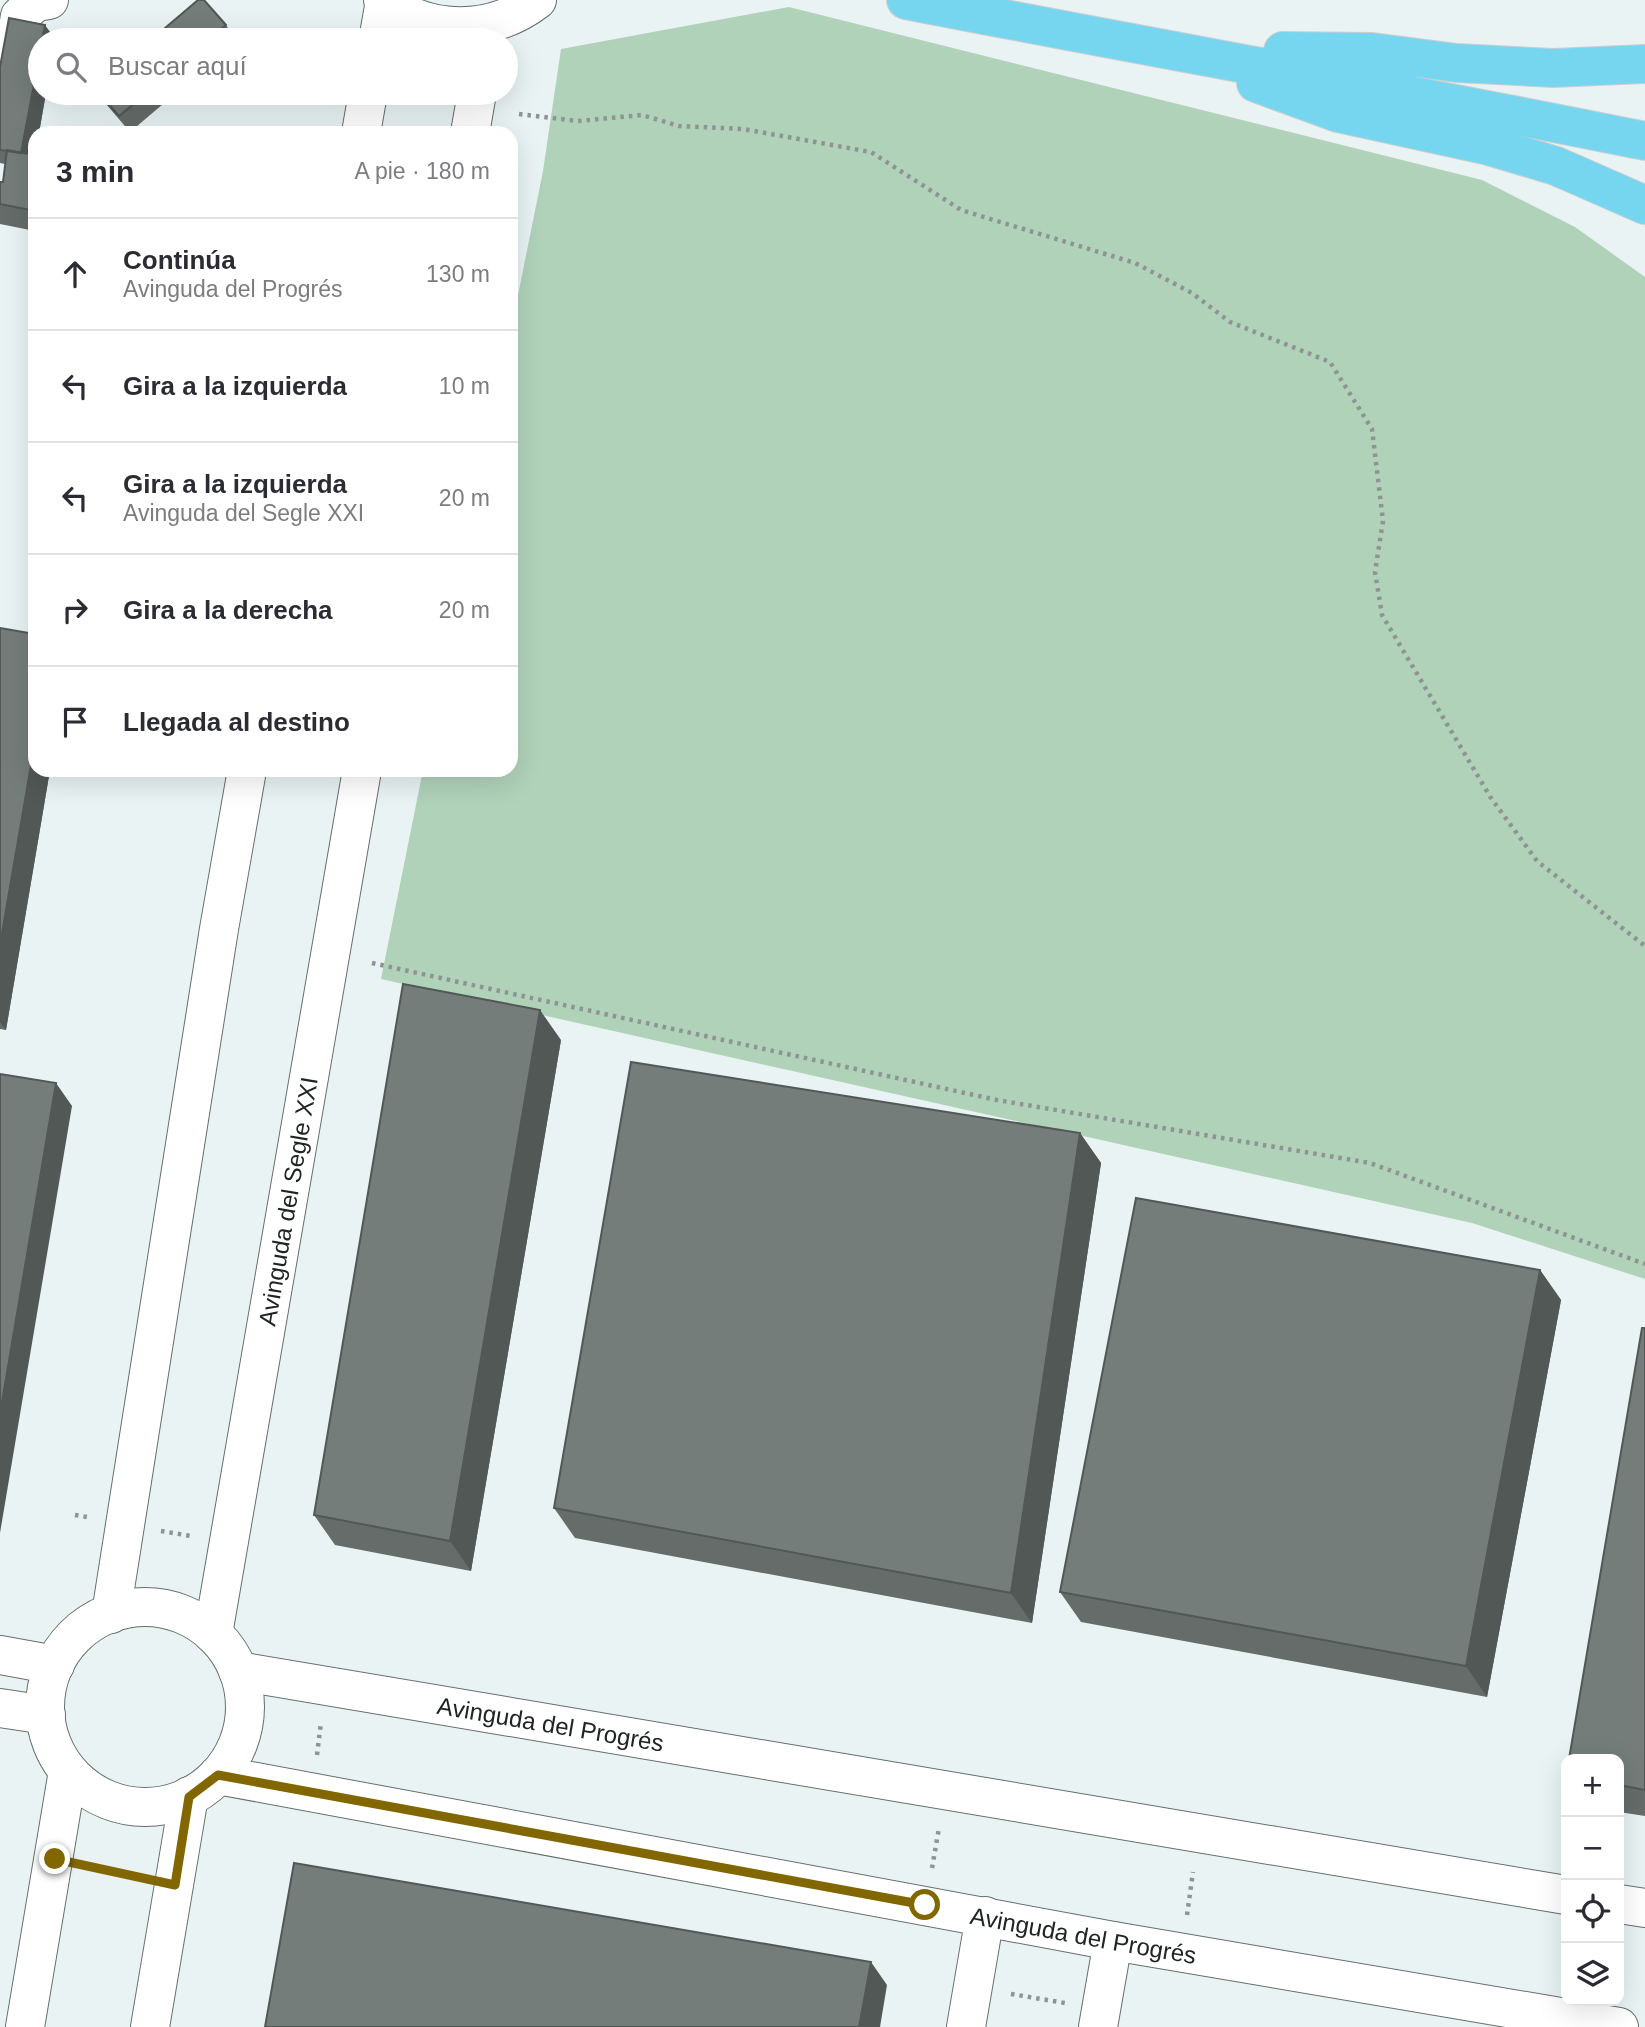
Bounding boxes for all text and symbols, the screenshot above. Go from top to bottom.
search box [28,28,518,105]
icon: search [52,48,90,86]
text: Buscar aquí [108,51,247,81]
text: 3 min [56,155,134,188]
text: A pie · 180 m [354,158,490,184]
text: Continúa [123,245,236,275]
icon: ahead [56,255,94,293]
text: 130 m [426,261,490,287]
text: Avinguda del Progrés [123,276,343,302]
icon: left [56,367,94,405]
text: Gira a la izquierda [123,371,347,401]
text: 10 m [439,373,490,399]
text: Gira a la izquierda [123,469,347,499]
icon: left [56,479,94,517]
text: 20 m [439,485,490,511]
text: Avinguda del Segle XXI [123,500,364,526]
icon: right [56,591,94,629]
text: Gira a la derecha [123,595,333,625]
text: 20 m [439,597,490,623]
icon: arrive [56,703,94,741]
text: Llegada al destino [123,707,350,737]
street label: Avinguda del Segle XXI [253,1075,322,1328]
street label: Avinguda del Progrés [435,1691,666,1756]
map controls [1561,1754,1624,2006]
button: + [1561,1754,1624,1817]
button: − [1561,1817,1624,1880]
route end [39,1843,70,1874]
button: locate [1561,1880,1624,1943]
route start [909,1889,940,1920]
street label: Avinguda del Progrés [968,1901,1198,1968]
button: layers [1561,1943,1624,2006]

